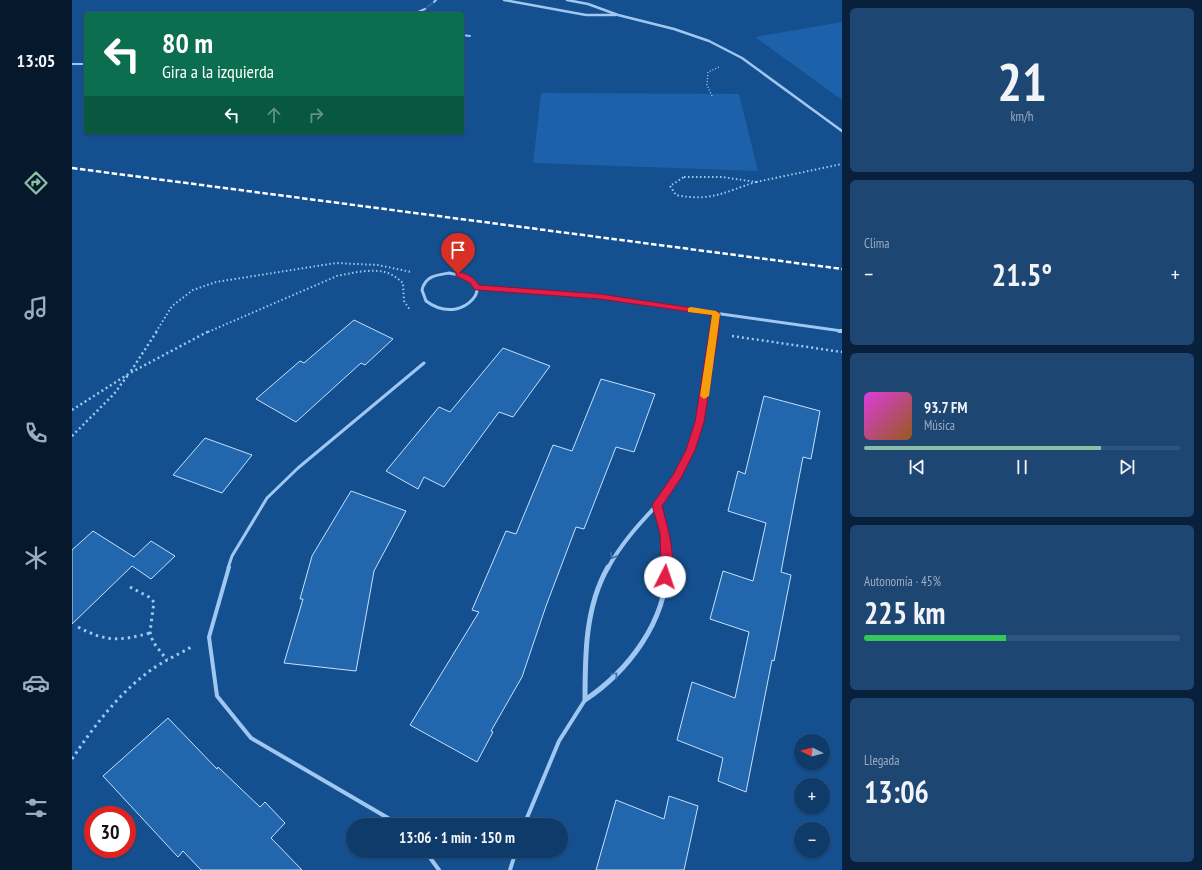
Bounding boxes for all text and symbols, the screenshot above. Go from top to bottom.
text: 80 m [162,24,213,61]
icon: left [96,28,148,80]
text: 21 [997,48,1047,115]
text: 13:05 [17,49,55,72]
text: Gira a la izquierda [162,60,274,83]
icon: left [221,104,243,126]
icon: ahead [263,104,285,126]
icon: right [305,104,327,126]
text: km/h [1010,108,1034,125]
icon: directions [22,169,50,197]
pin [441,233,475,274]
text: Clima [864,235,889,252]
icon: arrive [447,239,469,261]
text: 21.5° [992,255,1052,294]
text: − [864,260,873,288]
text: + [1171,260,1180,288]
icon: music [22,294,50,322]
text: 93.7 FM [924,398,967,417]
text: Música [924,417,955,434]
icon: phone [22,419,50,447]
icon: previous [906,456,928,478]
icon: pause [1011,456,1033,478]
icon: next [1116,456,1138,478]
icon: climate [22,544,50,572]
one-way arrow [611,552,618,559]
position arrow [644,556,686,598]
text: Autonomía · 45% [864,573,941,590]
text: 225 km [864,593,945,632]
icon: car [22,669,50,697]
one-way arrow [610,672,618,680]
north arrow [794,734,830,770]
map controls [794,734,830,858]
text: Llegada [864,752,899,769]
text: 13:06 [864,772,929,811]
button: + [794,778,830,814]
icon: filters [22,794,50,822]
speed limit sign: 30 [84,806,136,858]
button: − [794,822,830,858]
text: 13:06 · 1 min · 150 m [399,828,515,847]

